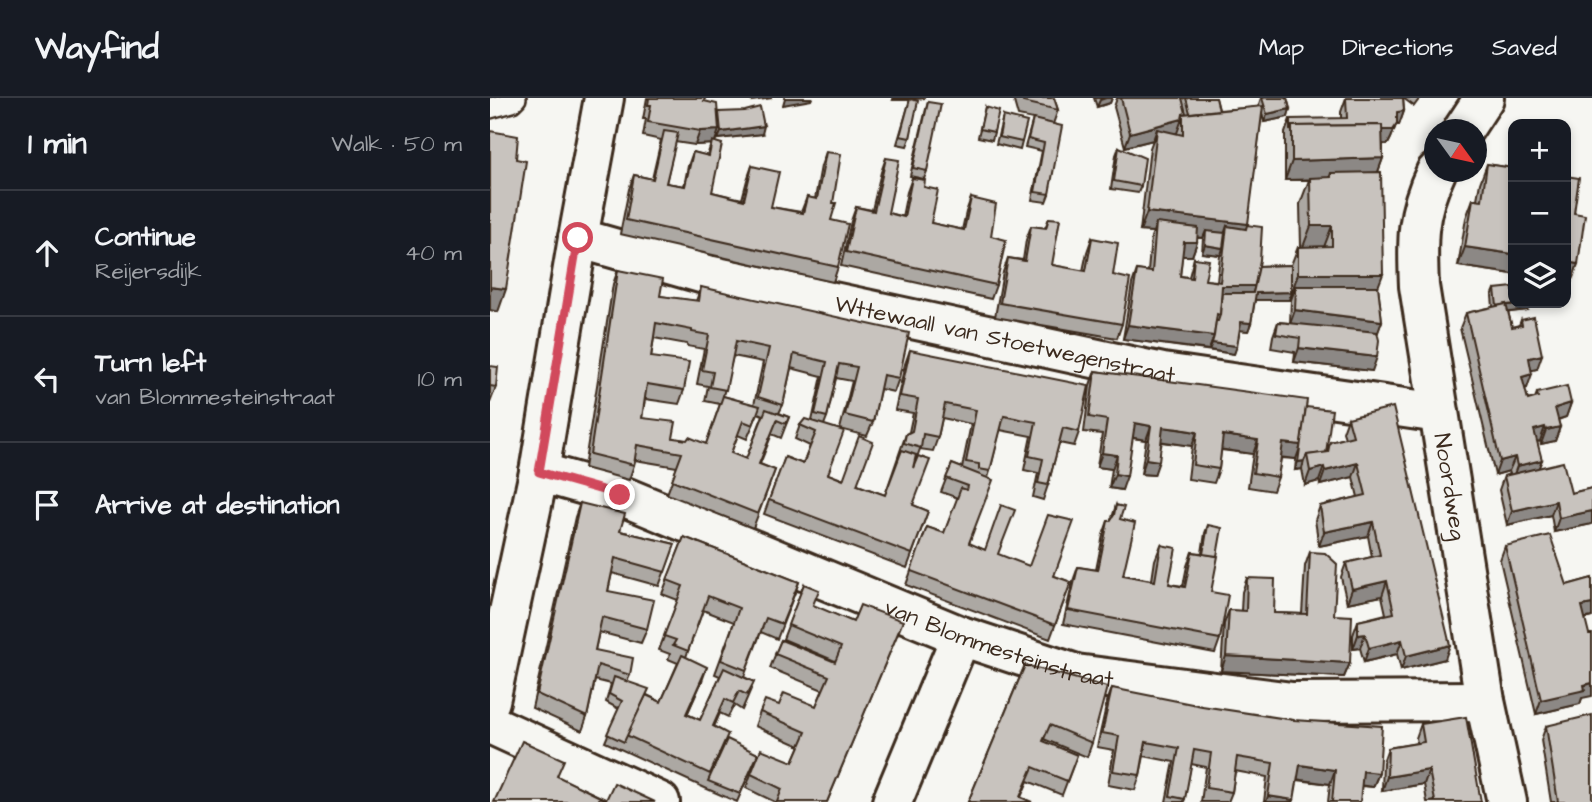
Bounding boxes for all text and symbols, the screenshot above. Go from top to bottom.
text: Wayfind [35,25,159,71]
text: Map [1259,31,1304,65]
text: Directions [1342,31,1454,65]
text: Saved [1492,31,1557,65]
north arrow [1424,119,1487,182]
map controls [1508,119,1571,308]
button: + [1508,119,1571,182]
text: 1 min [28,123,87,165]
text: Walk · 50 m [331,128,462,160]
button: − [1508,182,1571,245]
text: Continue [95,219,196,255]
route start [562,222,593,253]
icon: ahead [28,234,66,272]
text: 40 m [405,237,462,269]
button: layers [1508,245,1571,308]
text: Reijersdijk [95,255,202,287]
street label: Wttewaall van Stoetwegenstraat [832,288,1178,392]
text: Turn left [95,345,206,381]
icon: left [28,360,66,398]
text: 10 m [417,363,462,395]
text: van Blommesteinstraat [95,381,335,413]
street label: Noordweg [1426,431,1474,543]
route end [604,479,635,510]
icon: arrive [28,486,66,524]
text: Arrive at destination [95,487,340,523]
street label: van Blommesteinstraat [879,591,1116,696]

